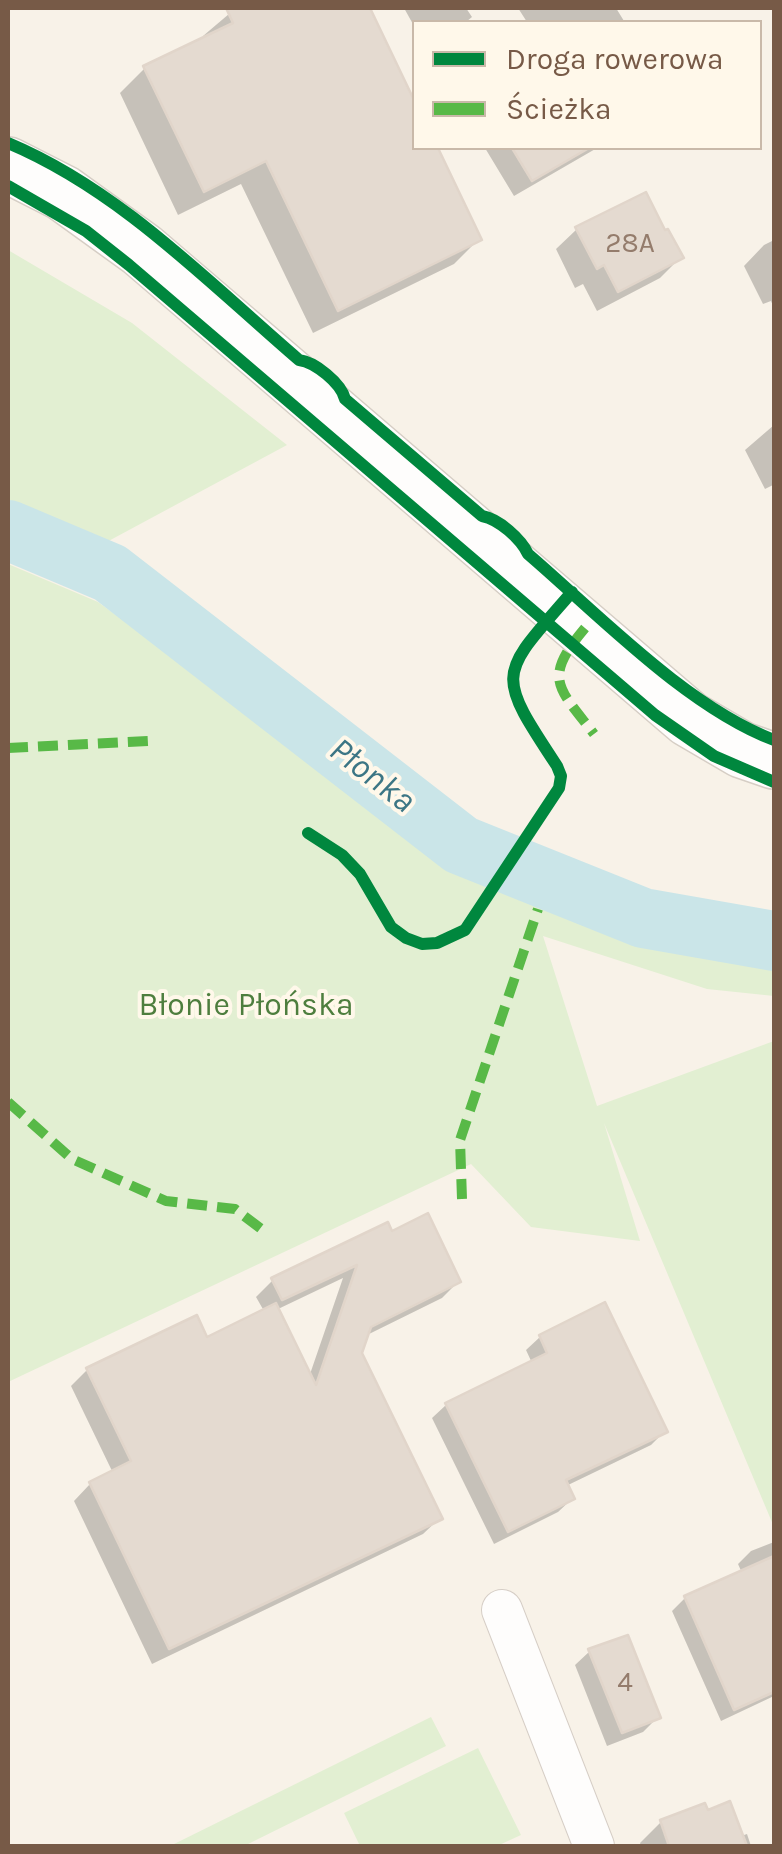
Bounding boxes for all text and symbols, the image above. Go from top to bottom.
legend [412,20,762,150]
text: Droga rowerowa [506,41,724,77]
text: Ścieżka [506,91,612,127]
house number: 28A [605,227,655,261]
water label: Płonka [320,729,424,823]
park label: Błonie Płońska [138,987,354,1025]
house number: 4 [617,1666,633,1700]

